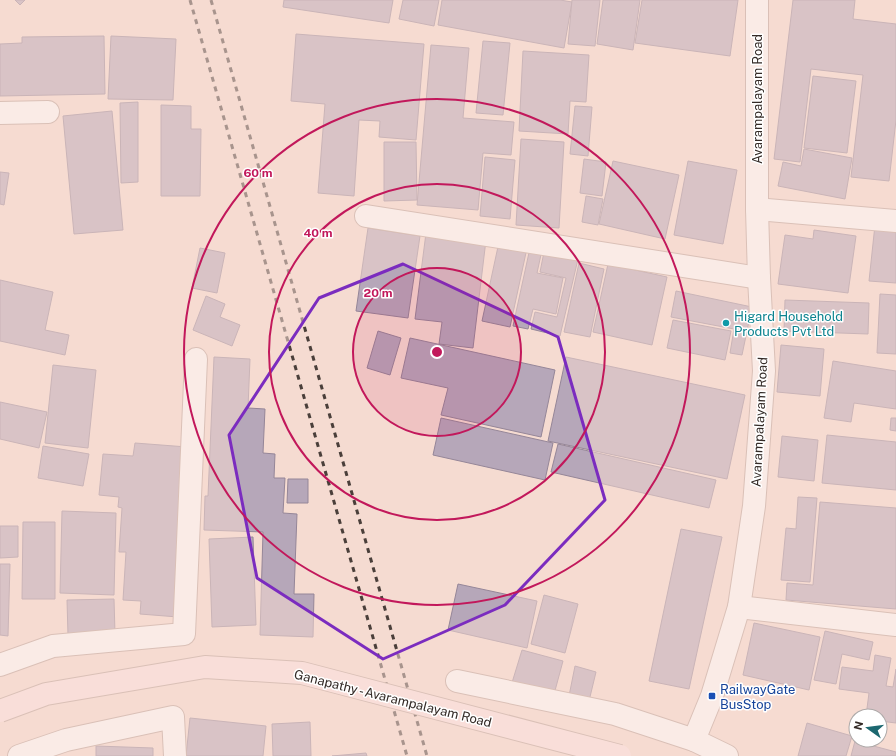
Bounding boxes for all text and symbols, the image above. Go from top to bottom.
street label: Avarampalayam Road [750,34,765,164]
text: 60 m [243,166,273,180]
text: 40 m [303,226,333,240]
text: 20 m [364,286,393,300]
place label: Higard Household Products Pvt Ltd [734,309,843,339]
marker: Higard Household Products Pvt Ltd [721,318,731,328]
centre of rings [430,345,444,359]
street label: Avarampalayam Road [749,357,770,487]
street label: Ganapathy - Avarampalayam Road [293,667,493,730]
place label: RailwayGate BusStop [720,682,795,712]
marker: RailwayGate BusStop [707,691,717,701]
north arrow [848,708,888,748]
text: N [851,720,865,731]

